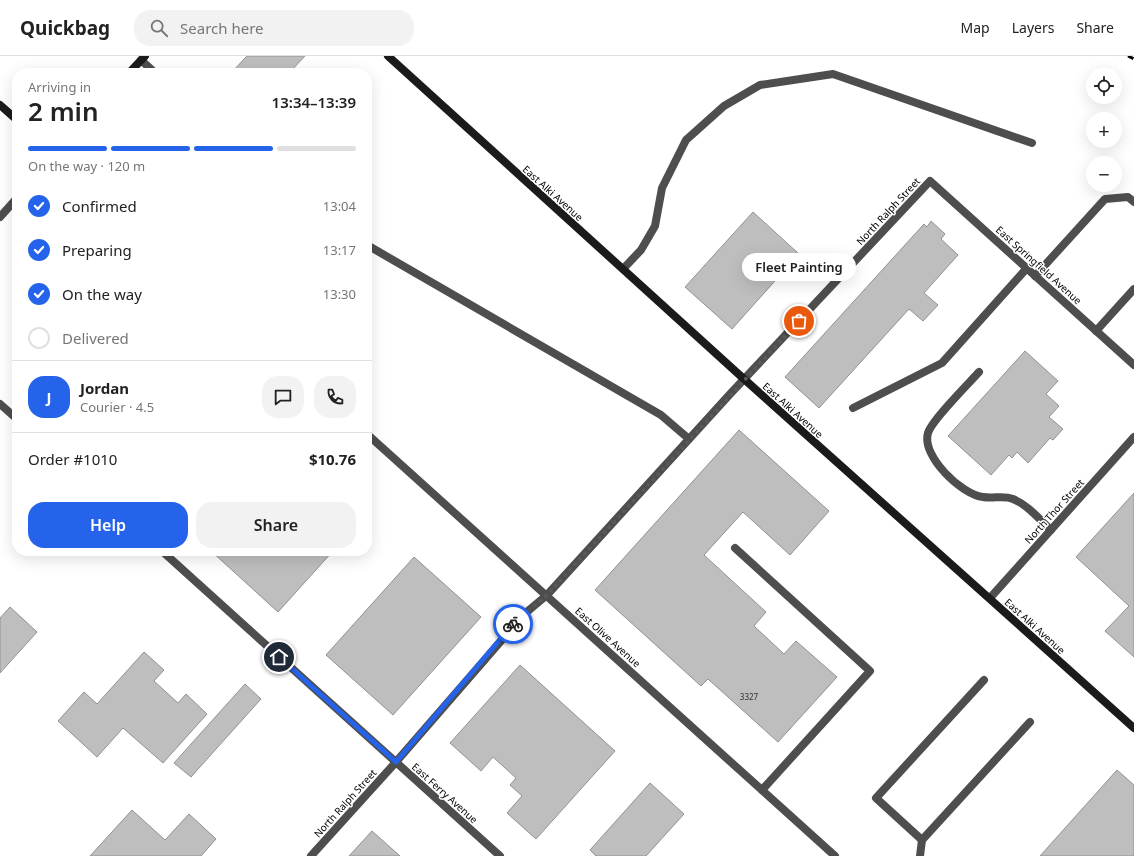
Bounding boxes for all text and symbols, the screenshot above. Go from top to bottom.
search box [134,10,414,46]
text: Quickbag [20,15,110,41]
icon: search [148,17,170,39]
text: Search here [180,18,264,38]
text: Map [961,18,990,37]
text: Layers [1012,18,1054,37]
text: Share [1076,18,1114,37]
map controls [1086,68,1122,192]
button: locate [1086,68,1122,104]
text: Arriving in [28,78,91,96]
text: 13:34–13:39 [272,92,356,112]
text: 2 min [28,93,99,129]
button: + [1086,112,1122,148]
button: − [1086,156,1122,192]
text: On the way · 120 m [28,157,145,175]
street label: East Alki Avenue [520,162,586,224]
street label: North Ralph Street [853,174,923,248]
icon: check [28,195,50,217]
text: Confirmed [62,196,137,216]
text: 13:04 [323,197,356,215]
street label: East Springfield Avenue [993,223,1085,308]
icon: check [28,239,50,261]
text: Preparing [62,240,132,260]
text: 13:17 [323,241,356,259]
callout: Fleet Painting [742,253,856,281]
text: Fleet Painting [755,258,843,276]
icon: check [28,283,50,305]
text: On the way [62,284,142,304]
text: 13:30 [323,285,356,303]
pin [782,304,816,338]
icon: bag [788,310,810,332]
text: Delivered [62,328,129,348]
button: chat [262,376,304,418]
button: phone [314,376,356,418]
text: Jordan [80,378,129,398]
street label: East Alki Avenue [760,379,826,441]
text: J [47,387,51,407]
text: Courier · 4.5 [80,398,154,416]
text: Order #1010 [28,449,117,469]
text: $10.76 [309,449,356,469]
street label: North Thor Street [1021,475,1087,546]
button: Help [28,502,188,548]
button: Share [196,502,356,548]
street label: East Alki Avenue [1002,595,1068,657]
courier [493,604,533,644]
street label: East Olive Avenue [572,604,644,670]
icon: bike [502,613,524,635]
pin [262,640,296,674]
icon: home [268,646,290,668]
house number: 3327 [740,691,759,702]
street label: East Ferry Avenue [409,760,481,827]
street label: North Ralph Street [311,766,380,840]

